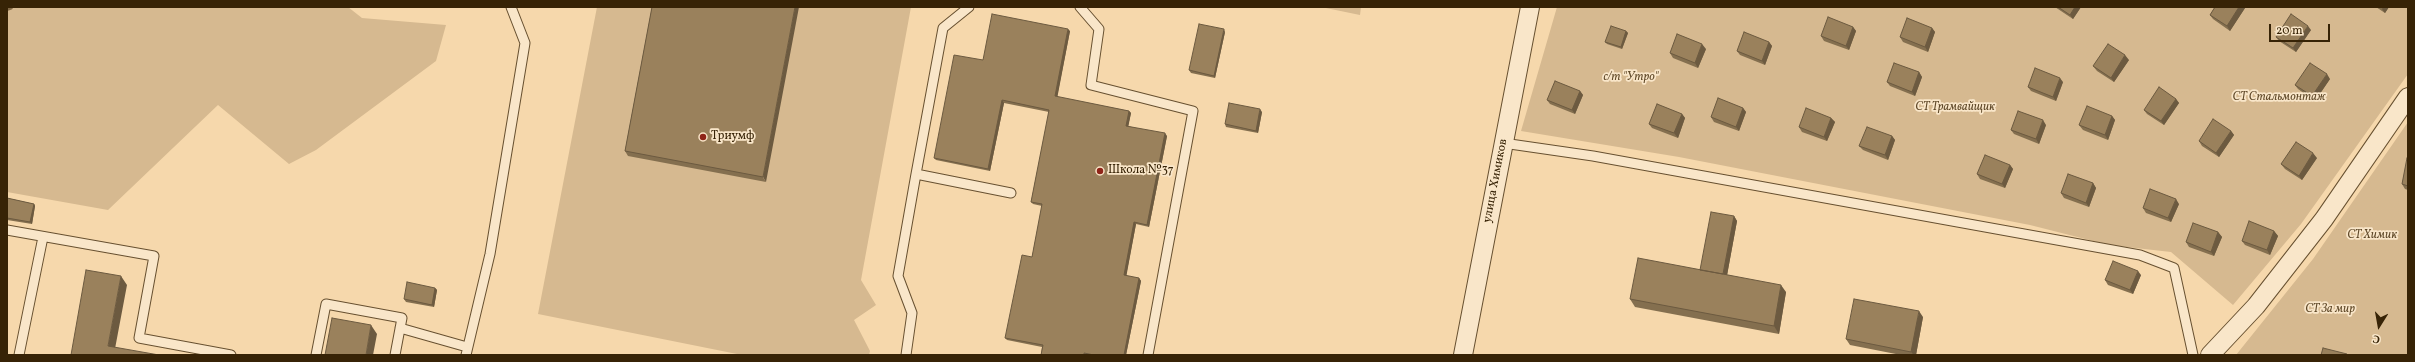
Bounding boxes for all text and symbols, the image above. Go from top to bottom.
scale bar [2271,16,2332,42]
text: 20 m [2276,23,2303,39]
park label: с/т "Утро" [1603,71,1659,85]
park label: СТ Стальмонтаж [2233,91,2325,105]
park label: СТ Трамвайщик [1915,101,1995,115]
place label: Триумф [711,130,754,144]
marker: Триумф [698,132,708,142]
street label: улица Химиков [1481,138,1511,224]
place label: Школа №37 [1108,164,1174,178]
marker: Школа №37 [1095,166,1105,176]
park label: СТ Химик [2347,229,2397,243]
park label: СТ За мир [2305,303,2355,317]
north arrow [2359,306,2399,346]
text: С [2372,330,2382,346]

